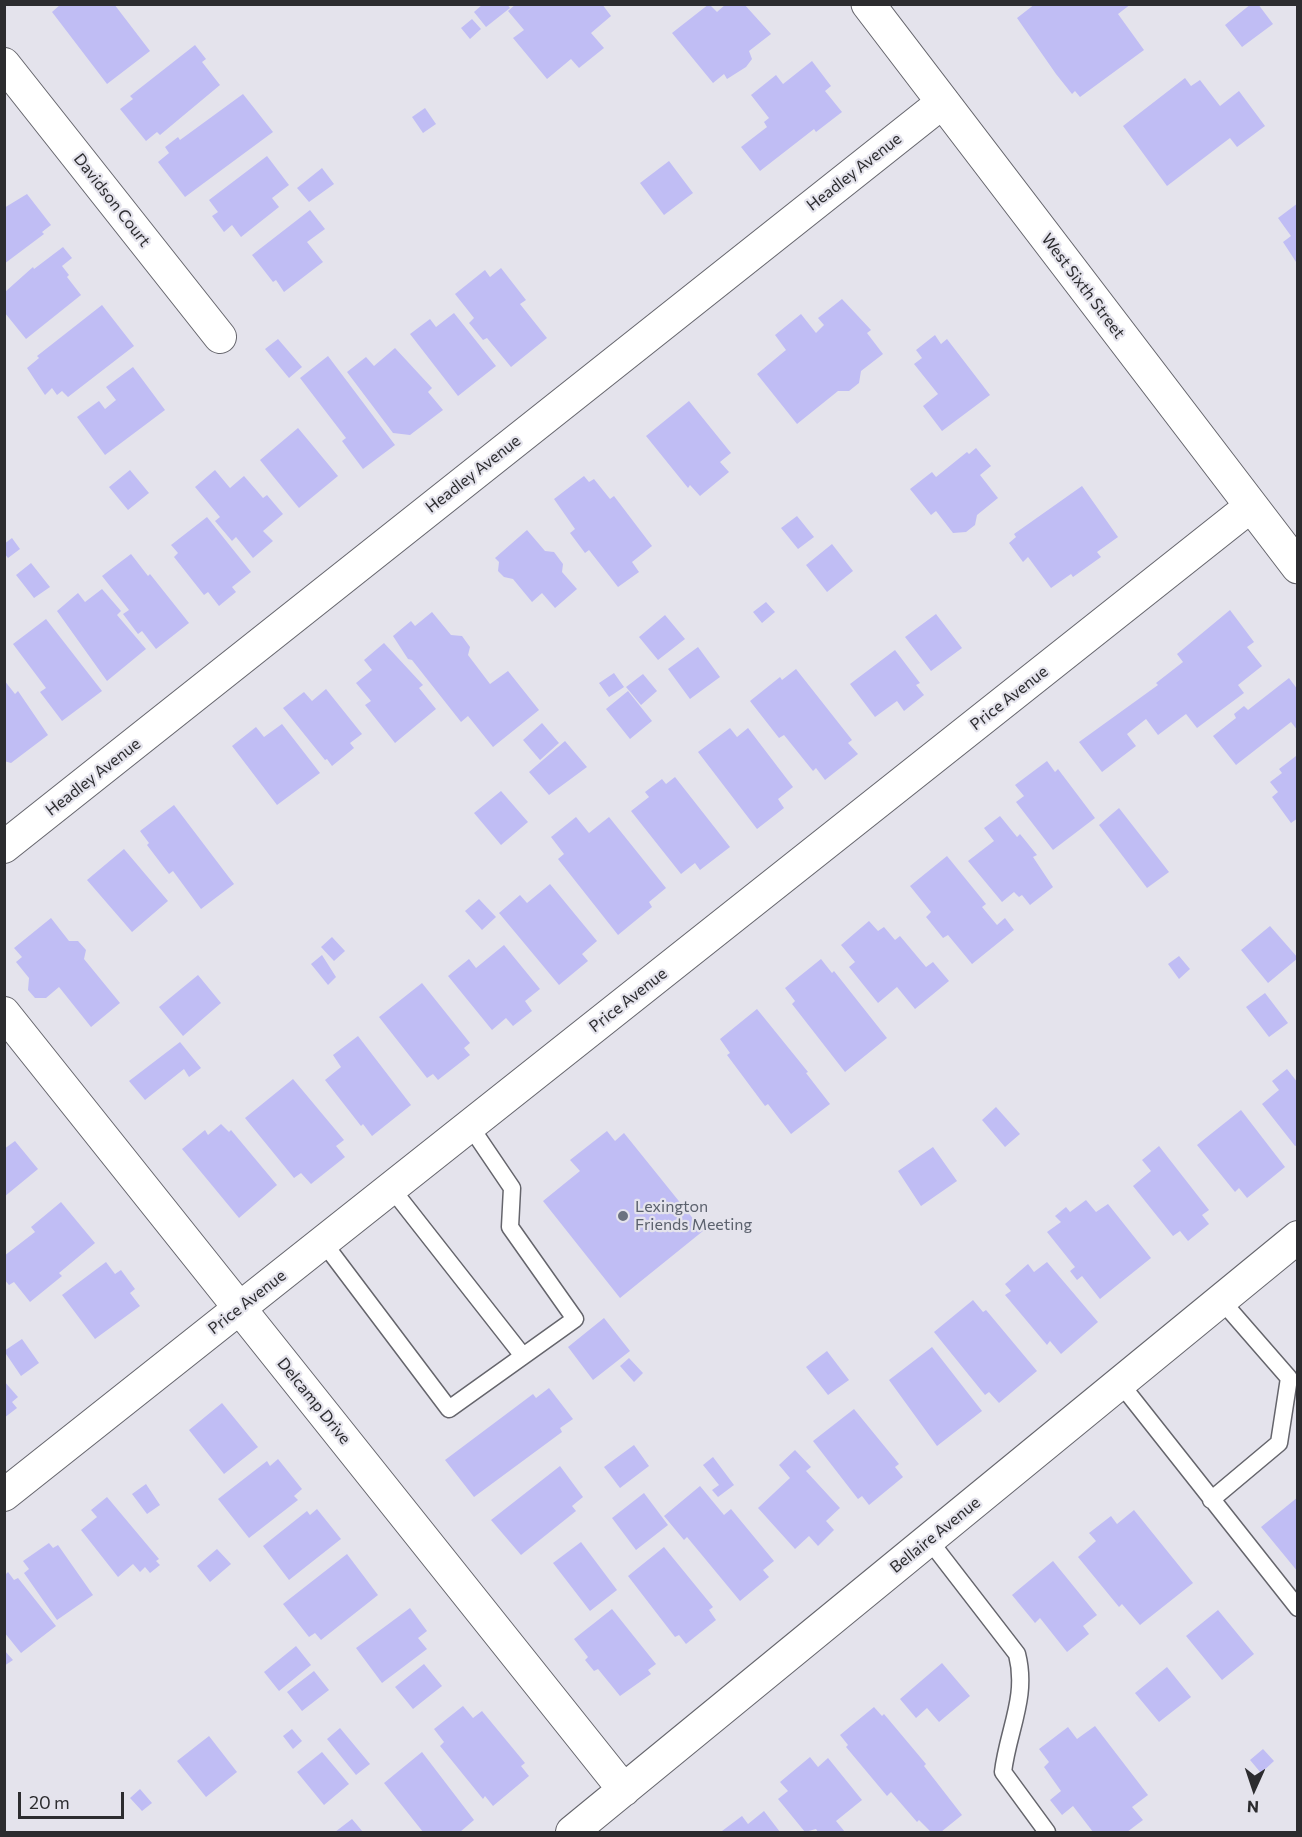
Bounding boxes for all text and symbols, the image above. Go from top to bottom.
street label: Headley Avenue [803,129,905,215]
street label: Davidson Court [70,150,154,250]
street label: West Sixth Street [1037,230,1129,342]
street label: Headley Avenue [422,431,524,517]
street label: Price Avenue [966,662,1052,734]
street label: Headley Avenue [42,734,144,820]
street label: Price Avenue [585,964,671,1036]
place label: Lexington Friends Meeting [635,1197,752,1235]
marker: Lexington Friends Meeting [616,1209,630,1223]
street label: Price Avenue [204,1266,290,1338]
street label: Delcamp Drive [273,1354,355,1448]
street label: Bellaire Avenue [886,1493,984,1577]
north arrow [1224,1759,1284,1819]
scale bar [21,1780,128,1818]
text: 20 m [29,1791,70,1813]
text: N [1247,1798,1260,1817]

